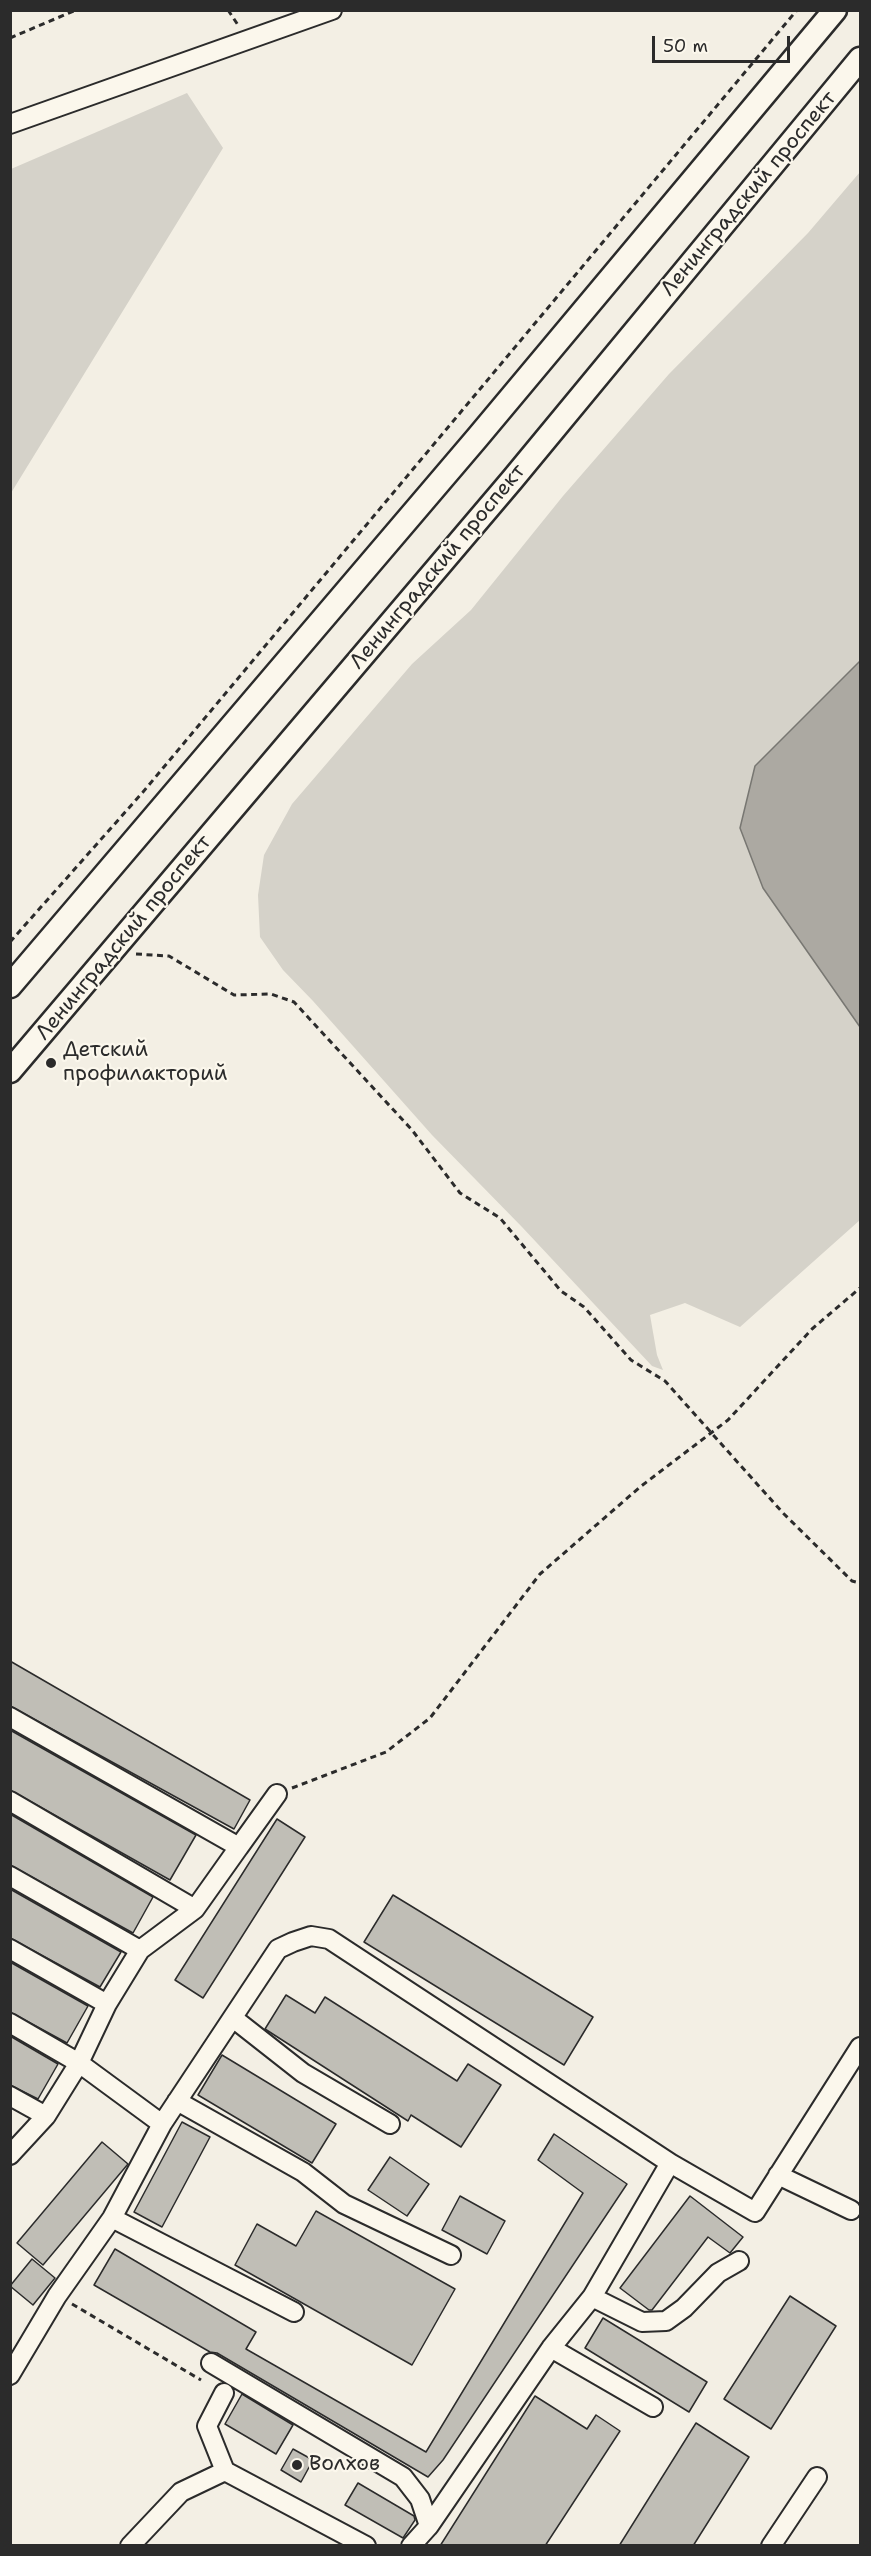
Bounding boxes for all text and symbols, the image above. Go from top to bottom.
scale bar [655,24,793,62]
text: 50 m [663,34,708,58]
street label: Ленинградский проспект [656,87,842,301]
street label: Ленинградский проспект [345,460,531,674]
street label: Ленинградский проспект [31,831,217,1045]
place label: Детский профилакторий [63,1038,228,1088]
marker: Детский профилакторий [44,1056,58,1070]
place label: Волхов [309,2452,380,2478]
marker: Волхов [290,2458,304,2472]

